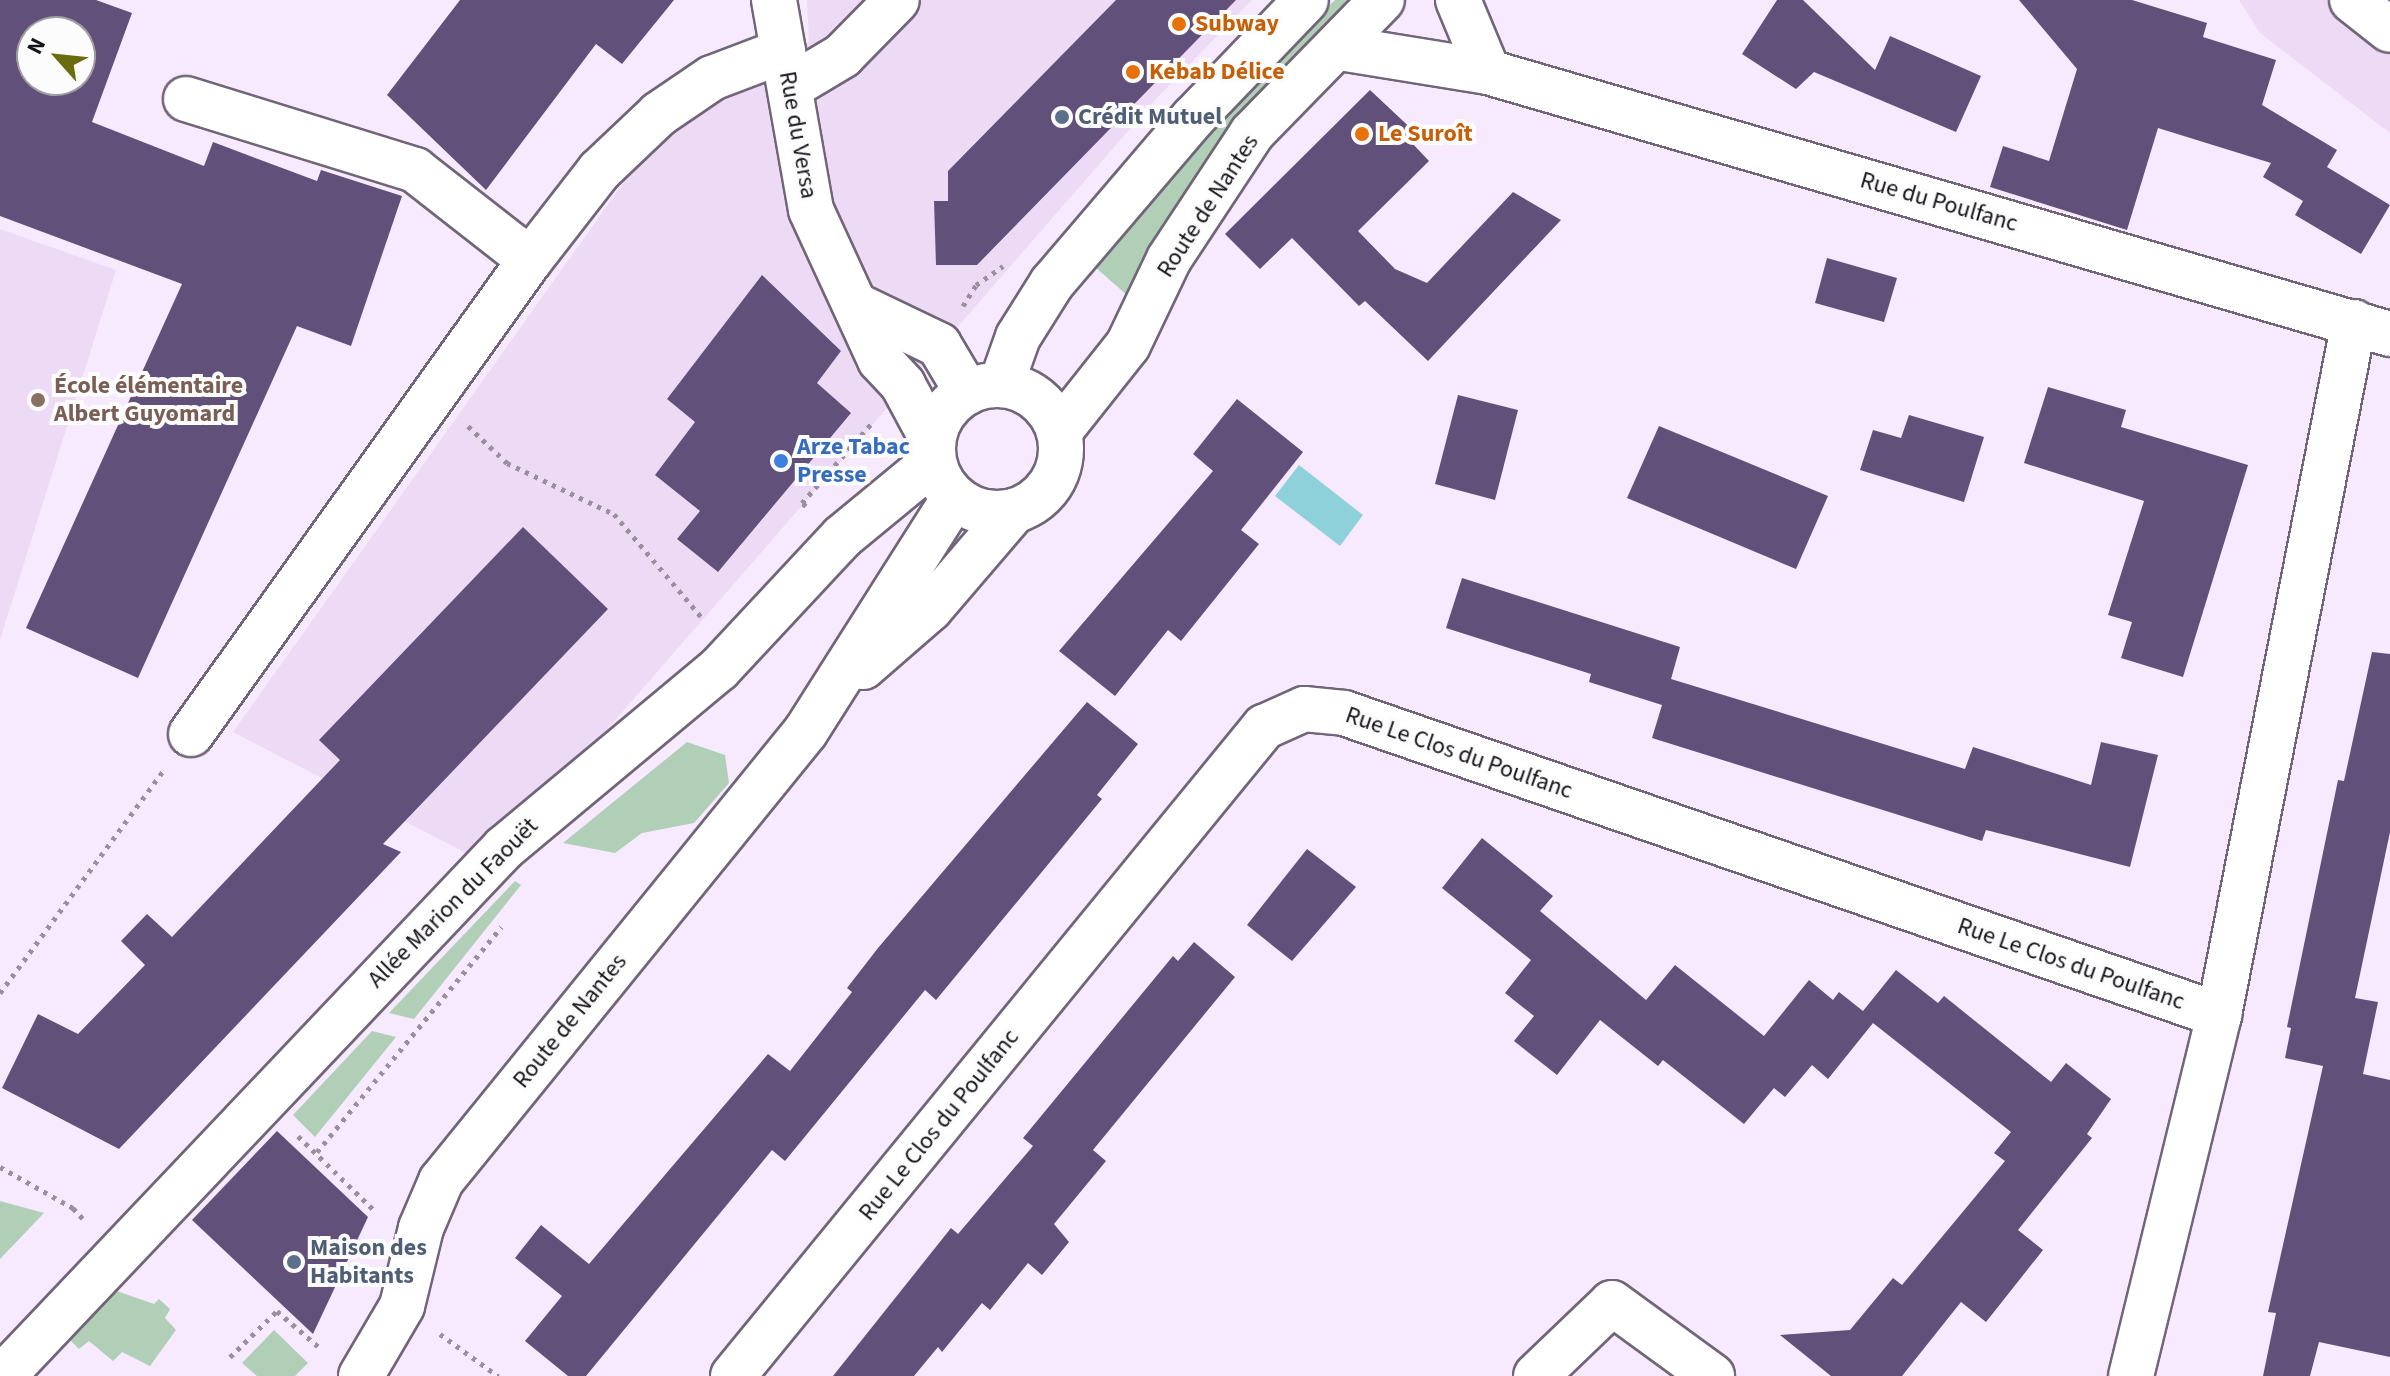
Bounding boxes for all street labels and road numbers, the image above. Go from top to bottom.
street label: Rue du Versa [773,69,823,201]
street label: Route de Nantes [1151,129,1265,283]
street label: Rue du Poulfanc [1857,166,2021,238]
street label: Rue Le Clos du Poulfanc [1342,701,1576,805]
street label: Allée Marion du Faouët [362,812,544,994]
street label: Rue Le Clos du Poulfanc [1954,912,2188,1016]
street label: Route de Nantes [507,948,633,1094]
street label: Rue Le Clos du Poulfanc [853,1023,1025,1227]

